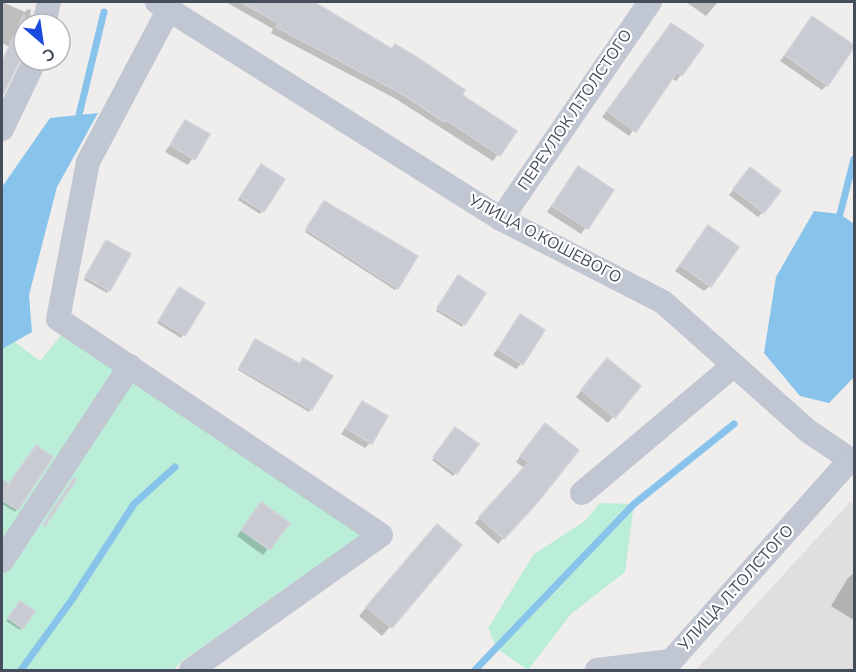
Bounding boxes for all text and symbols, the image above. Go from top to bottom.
north arrow [12,12,72,72]
street label: ПЕРЕУЛОК Л.ТОЛСТОГО [513,25,637,195]
text: С [39,42,59,67]
street label: УЛИЦА О.КОШЕВОГО [464,189,625,289]
street label: УЛИЦА Л.ТОЛСТОГО [673,520,799,657]

